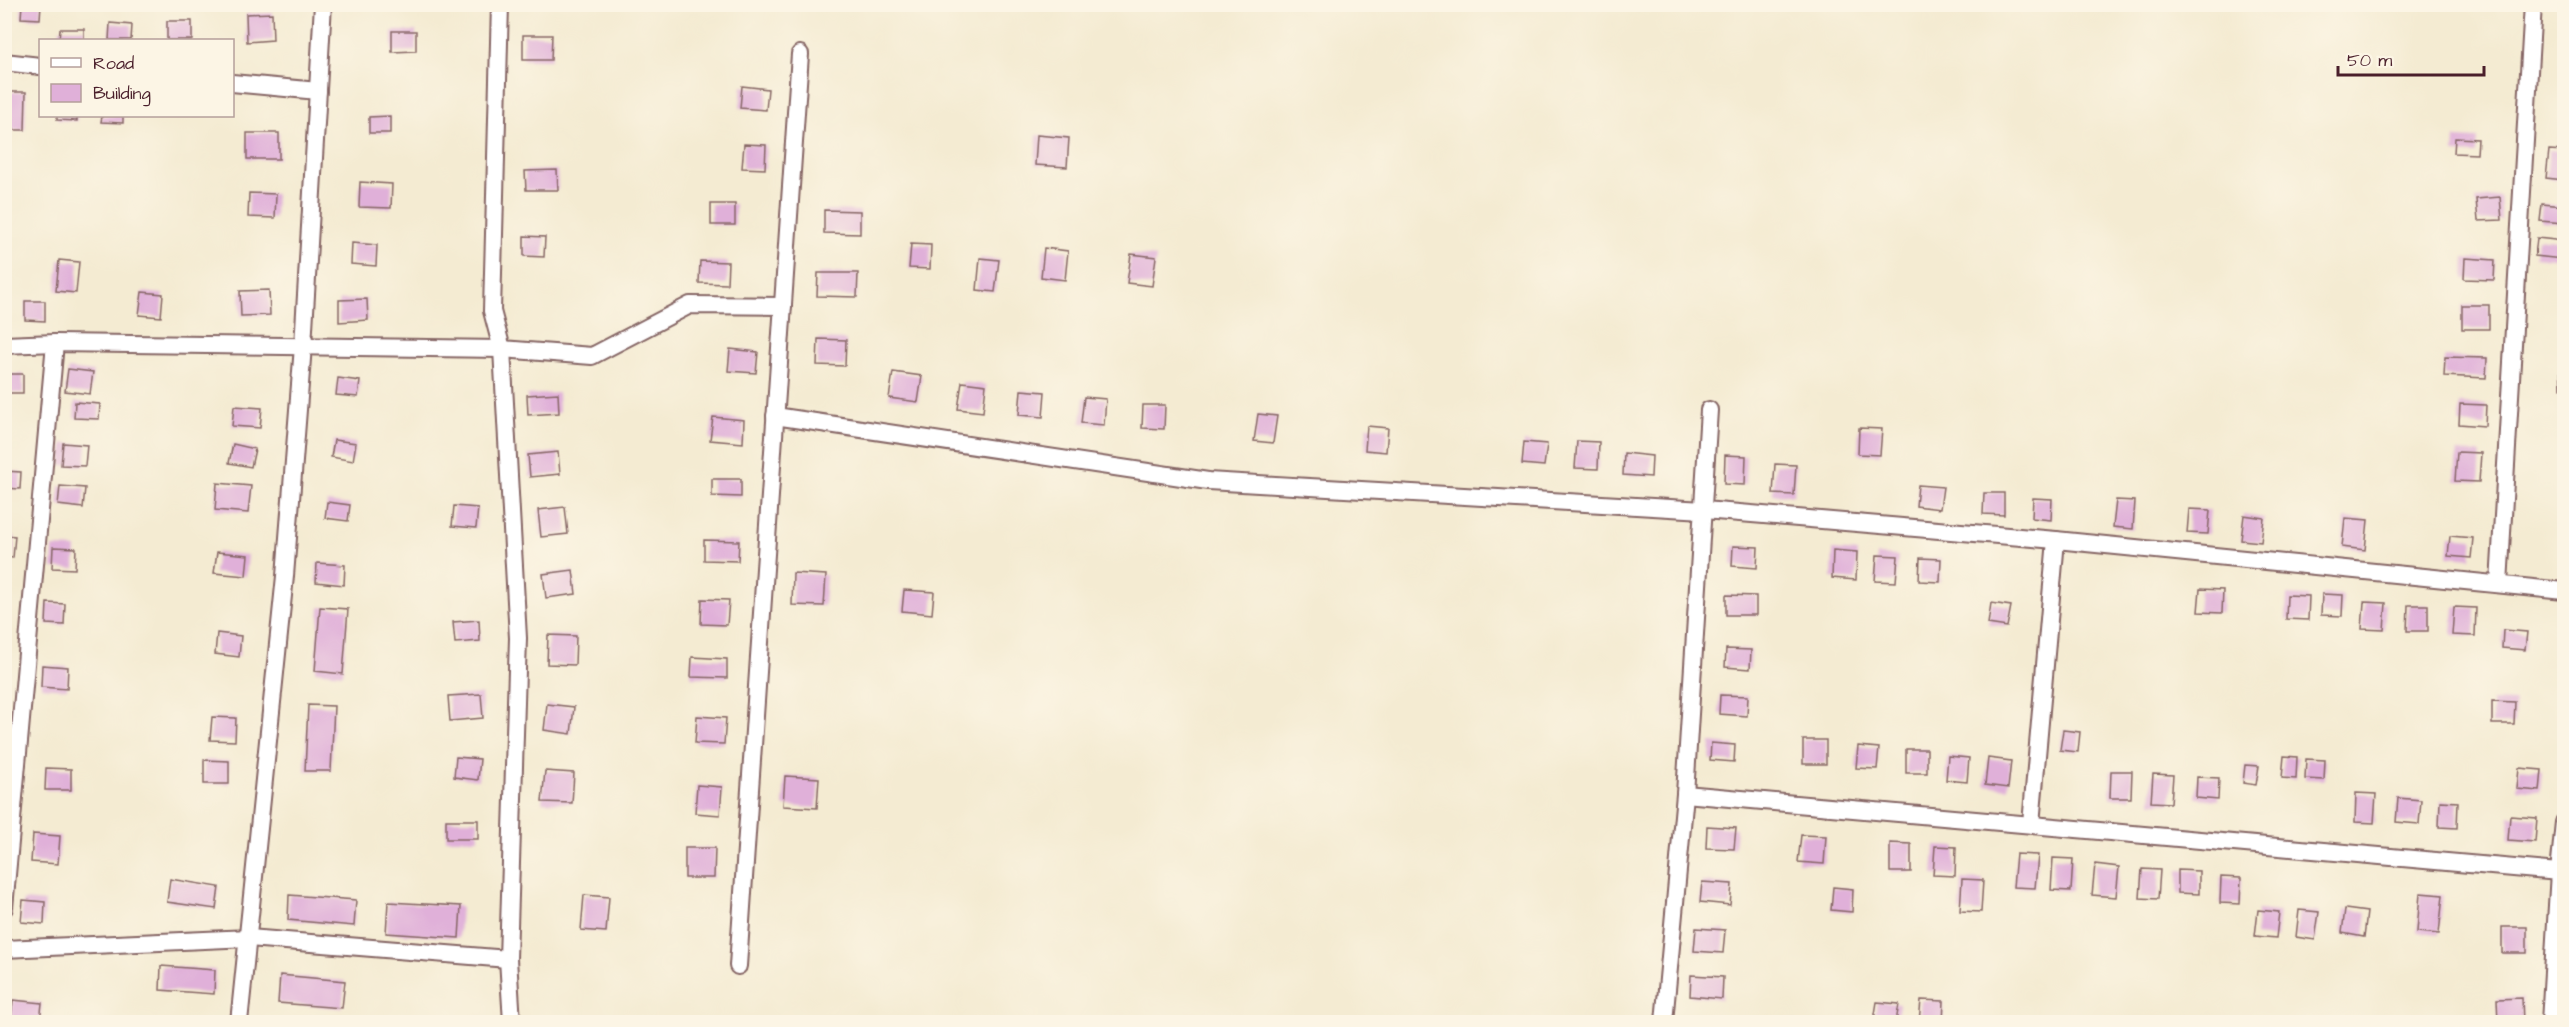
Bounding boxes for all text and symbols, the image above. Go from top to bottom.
legend [39,39,234,117]
scale bar [2338,39,2484,77]
text: 50 m [2347,48,2392,73]
text: Road [93,51,134,76]
text: Building [93,81,151,107]

